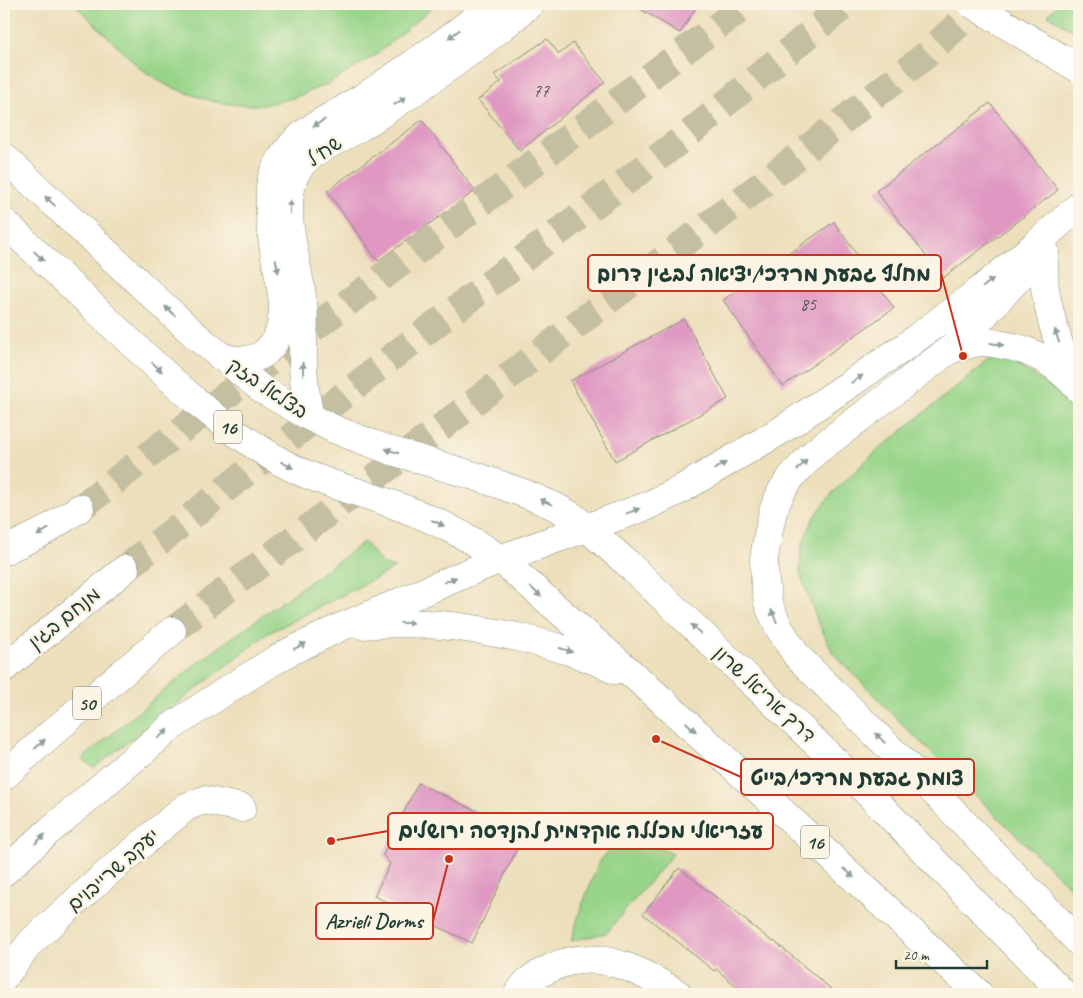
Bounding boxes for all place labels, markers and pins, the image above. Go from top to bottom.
callout: מחלף גבעת מרדכי/יציאה לבגין דרום [588,255,941,291]
callout: צומת גבעת מרדכי/בייט [741,759,974,795]
callout: עזריאלי מכללה אקדמית להנדסה ירושלים [388,813,773,849]
callout: Azrieli Dorms [316,903,433,939]

